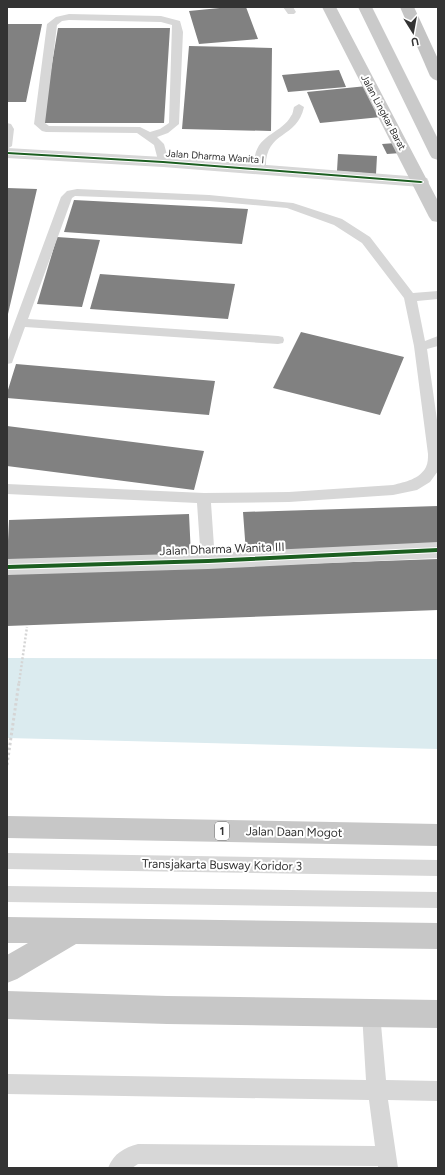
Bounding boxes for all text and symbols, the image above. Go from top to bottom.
north arrow [393,12,433,52]
text: U [410,34,420,48]
street label: Jalan Lingkar Barat [358,72,409,152]
street label: Jalan Dharma Wanita I [165,147,265,166]
street label: Jalan Dharma Wanita III [159,540,285,558]
road number: 1 [215,822,229,840]
street label: Jalan Daan Mogot [246,824,343,840]
street label: Transjakarta Busway Koridor 3 [142,857,302,873]

